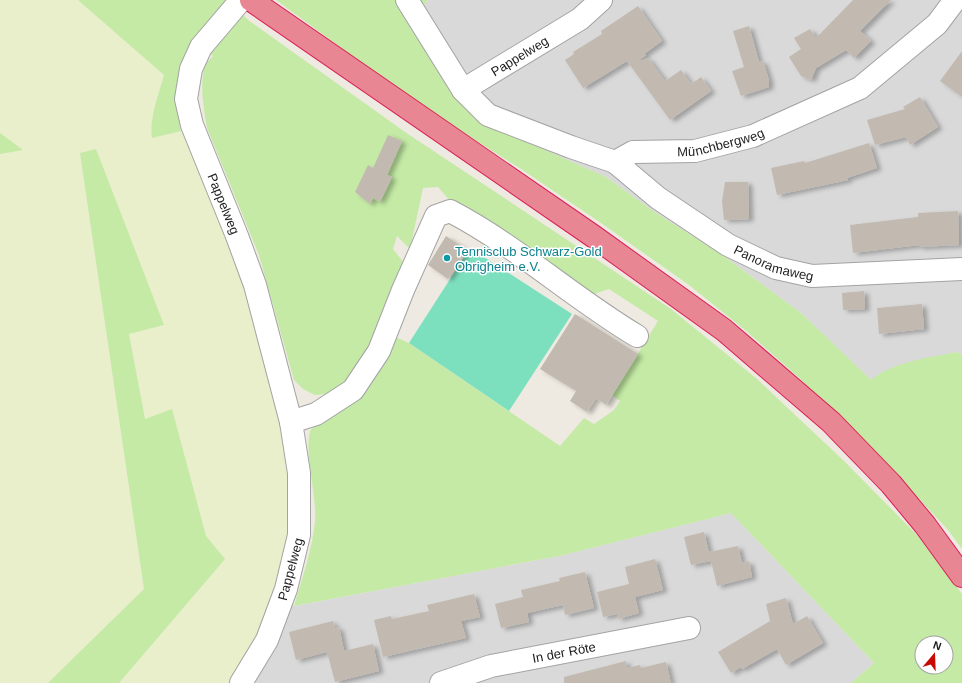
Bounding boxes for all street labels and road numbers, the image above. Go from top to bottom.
street label: Pappelweg [488,33,551,79]
street label: Münchbergweg [677,125,766,159]
street label: Pappelweg [204,171,243,237]
street label: Panoramaweg [731,242,815,284]
street label: Pappelweg [275,536,306,602]
street label: In der Röte [531,639,597,666]

